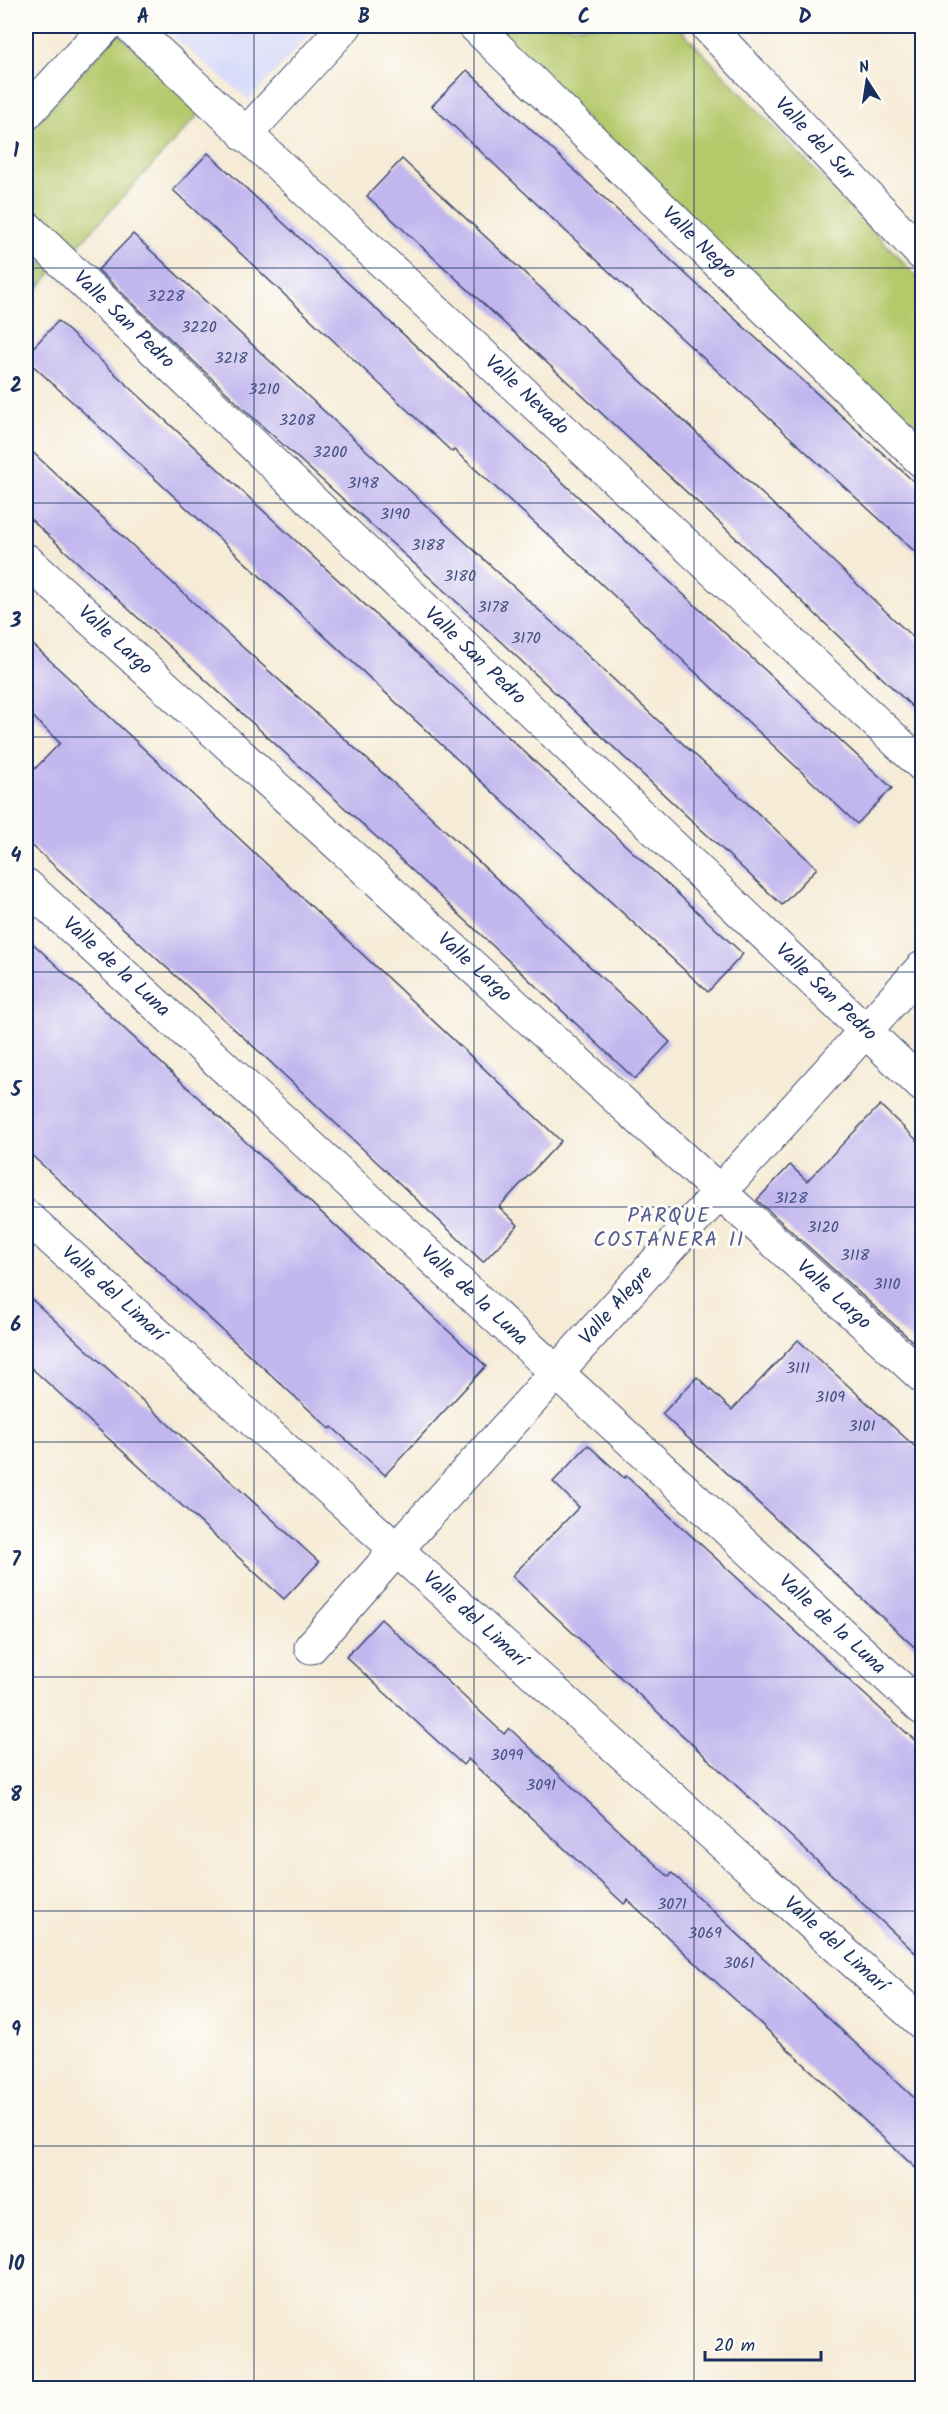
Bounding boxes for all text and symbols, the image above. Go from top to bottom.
text: A [137,2,149,34]
text: B [358,2,370,34]
text: C [578,2,590,34]
text: D [798,2,812,34]
north arrow [837,51,897,111]
text: N [857,55,872,81]
street label: Valle del Sur [766,90,863,190]
text: 1 [13,136,19,168]
street label: Valle Negro [654,199,744,288]
street label: Valle San Pedro [65,263,182,377]
house number: 3228 [147,284,185,309]
house number: 3220 [181,315,217,340]
house number: 3218 [214,346,248,371]
street label: Valle Nevado [477,348,576,444]
text: 2 [10,371,22,403]
house number: 3210 [248,377,280,402]
house number: 3208 [279,408,315,433]
house number: 3200 [313,440,347,465]
house number: 3198 [347,471,379,496]
house number: 3190 [380,502,410,527]
house number: 3188 [411,533,445,558]
house number: 3180 [444,564,476,589]
house number: 3178 [477,595,509,620]
street label: Valle Largo [70,598,160,684]
street label: Valle San Pedro [416,600,533,713]
text: 3 [10,606,22,638]
house number: 3170 [511,626,541,651]
text: 4 [11,841,22,873]
street label: Valle de la Luna [55,909,177,1026]
street label: Valle Largo [429,925,519,1011]
street label: Valle San Pedro [767,936,884,1050]
text: 5 [10,1075,23,1107]
house number: 3128 [774,1186,808,1211]
district label: PARQUE COSTANERA II [593,1200,745,1257]
house number: 3120 [807,1215,839,1240]
street label: Valle de la Luna [413,1238,535,1354]
street label: Valle del Limarí [53,1239,175,1352]
house number: 3118 [841,1243,870,1268]
street label: Valle Largo [788,1252,878,1338]
street label: Valle Alegre [572,1259,661,1353]
house number: 3110 [873,1272,901,1297]
text: 6 [11,1310,22,1342]
house number: 3111 [786,1356,810,1381]
house number: 3109 [815,1385,845,1410]
house number: 3101 [848,1414,876,1439]
text: 7 [11,1545,21,1577]
street label: Valle del Limarí [415,1564,536,1678]
street label: Valle de la Luna [770,1567,893,1683]
house number: 3099 [491,1743,524,1768]
house number: 3091 [526,1773,556,1798]
text: 8 [10,1780,22,1812]
street label: Valle del Limarí [776,1889,897,2003]
house number: 3071 [657,1892,687,1917]
house number: 3069 [688,1921,722,1946]
house number: 3061 [723,1951,755,1976]
text: 9 [11,2015,21,2047]
text: 10 [8,2249,25,2281]
scale bar [705,2324,820,2362]
text: 20 m [714,2332,755,2361]

